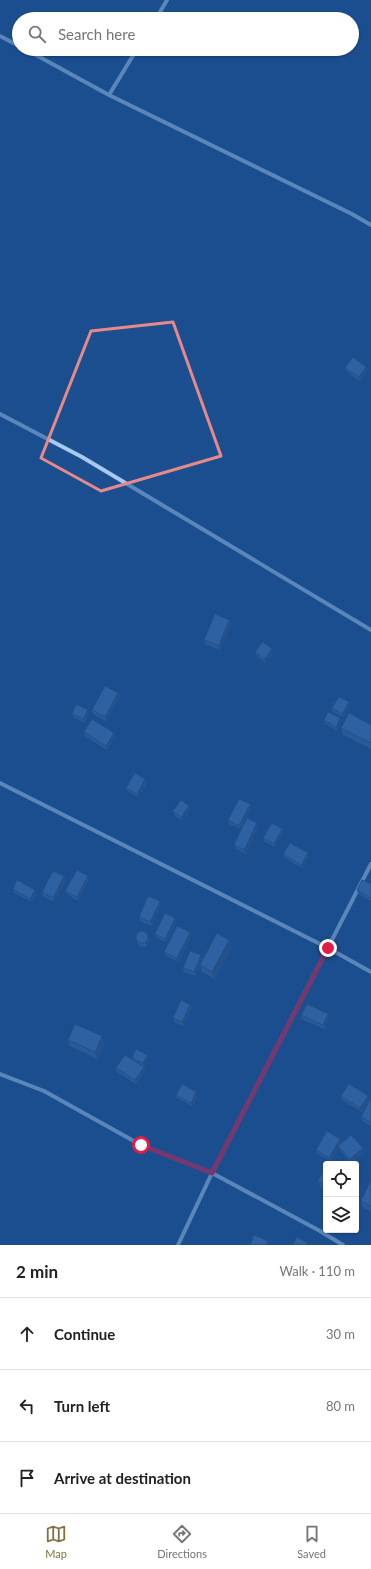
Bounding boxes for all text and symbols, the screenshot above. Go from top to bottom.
search box [12,12,359,56]
icon: search [26,23,48,45]
text: Search here [58,25,135,43]
route end [319,939,337,957]
route start [132,1136,150,1154]
map controls [323,1161,359,1233]
button: locate [323,1161,359,1197]
button: layers [323,1197,359,1233]
text: 2 min [16,1261,58,1282]
text: Walk · 110 m [279,1263,355,1279]
icon: ahead [16,1323,38,1345]
text: Continue [54,1325,115,1343]
text: 30 m [326,1326,355,1342]
icon: left [16,1395,38,1417]
text: Turn left [54,1397,110,1415]
text: 80 m [326,1398,355,1414]
icon: arrive [16,1467,38,1489]
text: Arrive at destination [54,1469,191,1487]
tab: Map [45,1523,67,1560]
tab: Directions [157,1523,207,1560]
tab: Saved [297,1523,326,1560]

